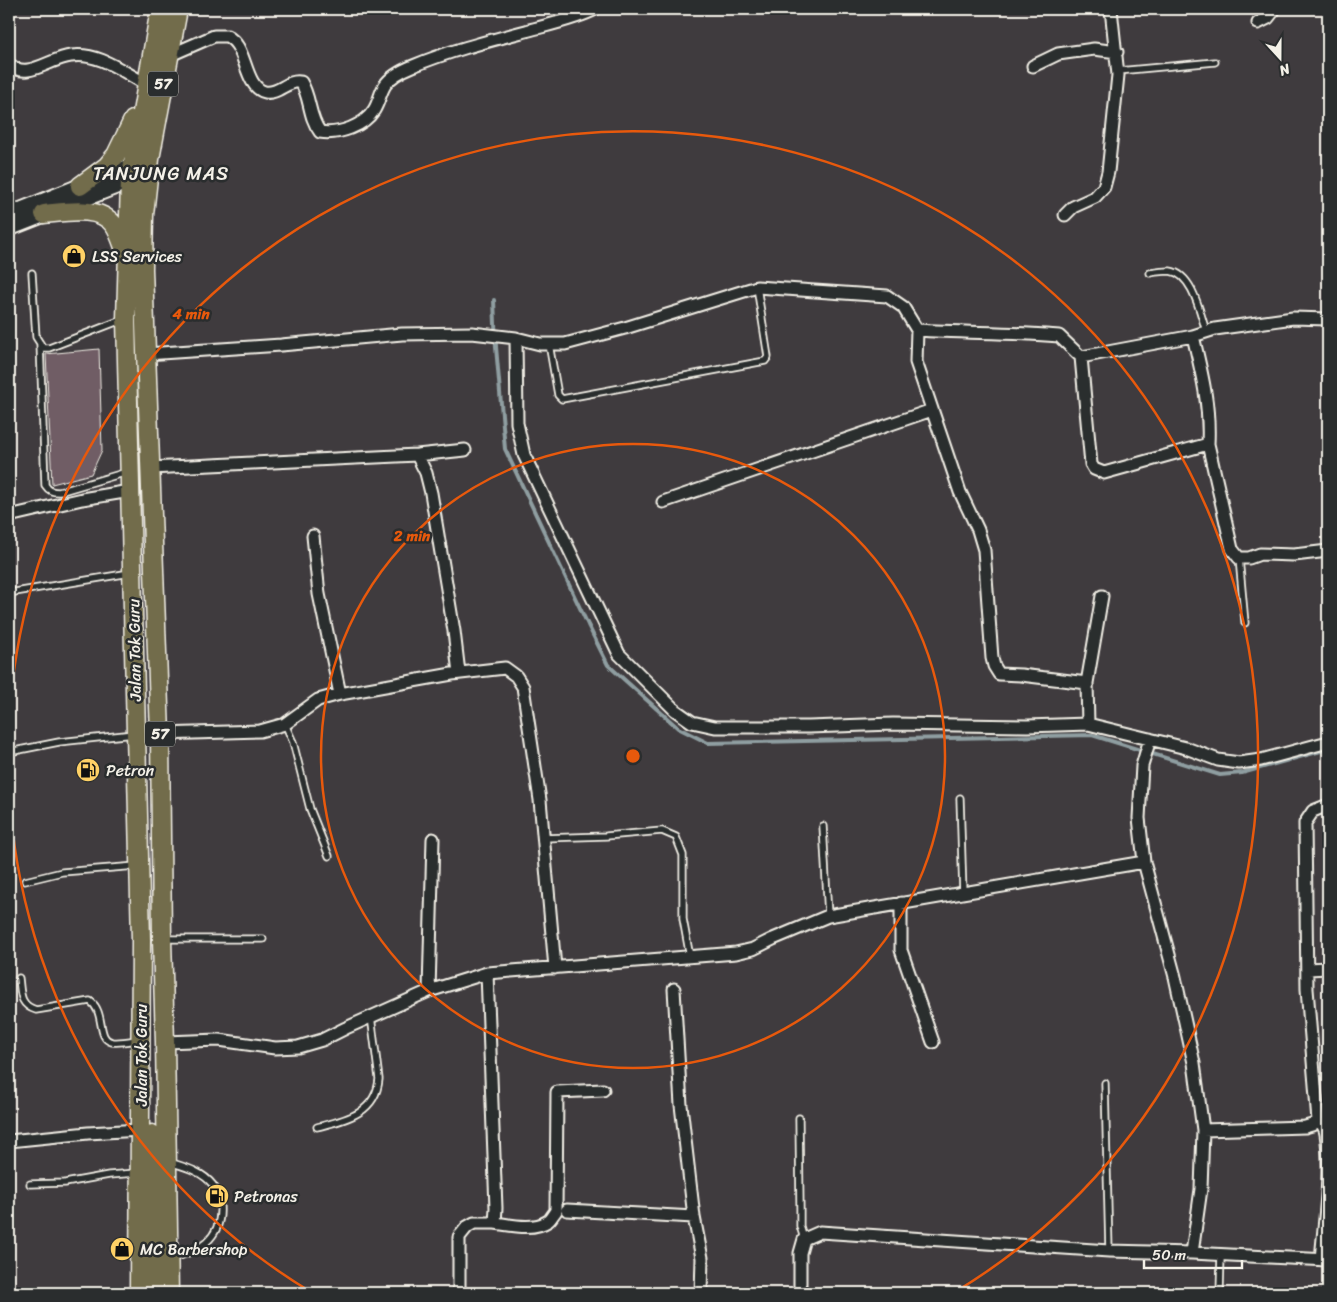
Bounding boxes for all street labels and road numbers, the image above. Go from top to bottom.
road number: 57 [148,72,178,96]
street label: Jalan Tok Guru [119,598,150,702]
road number: 57 [145,722,175,746]
street label: Jalan Tok Guru [127,1003,156,1107]

